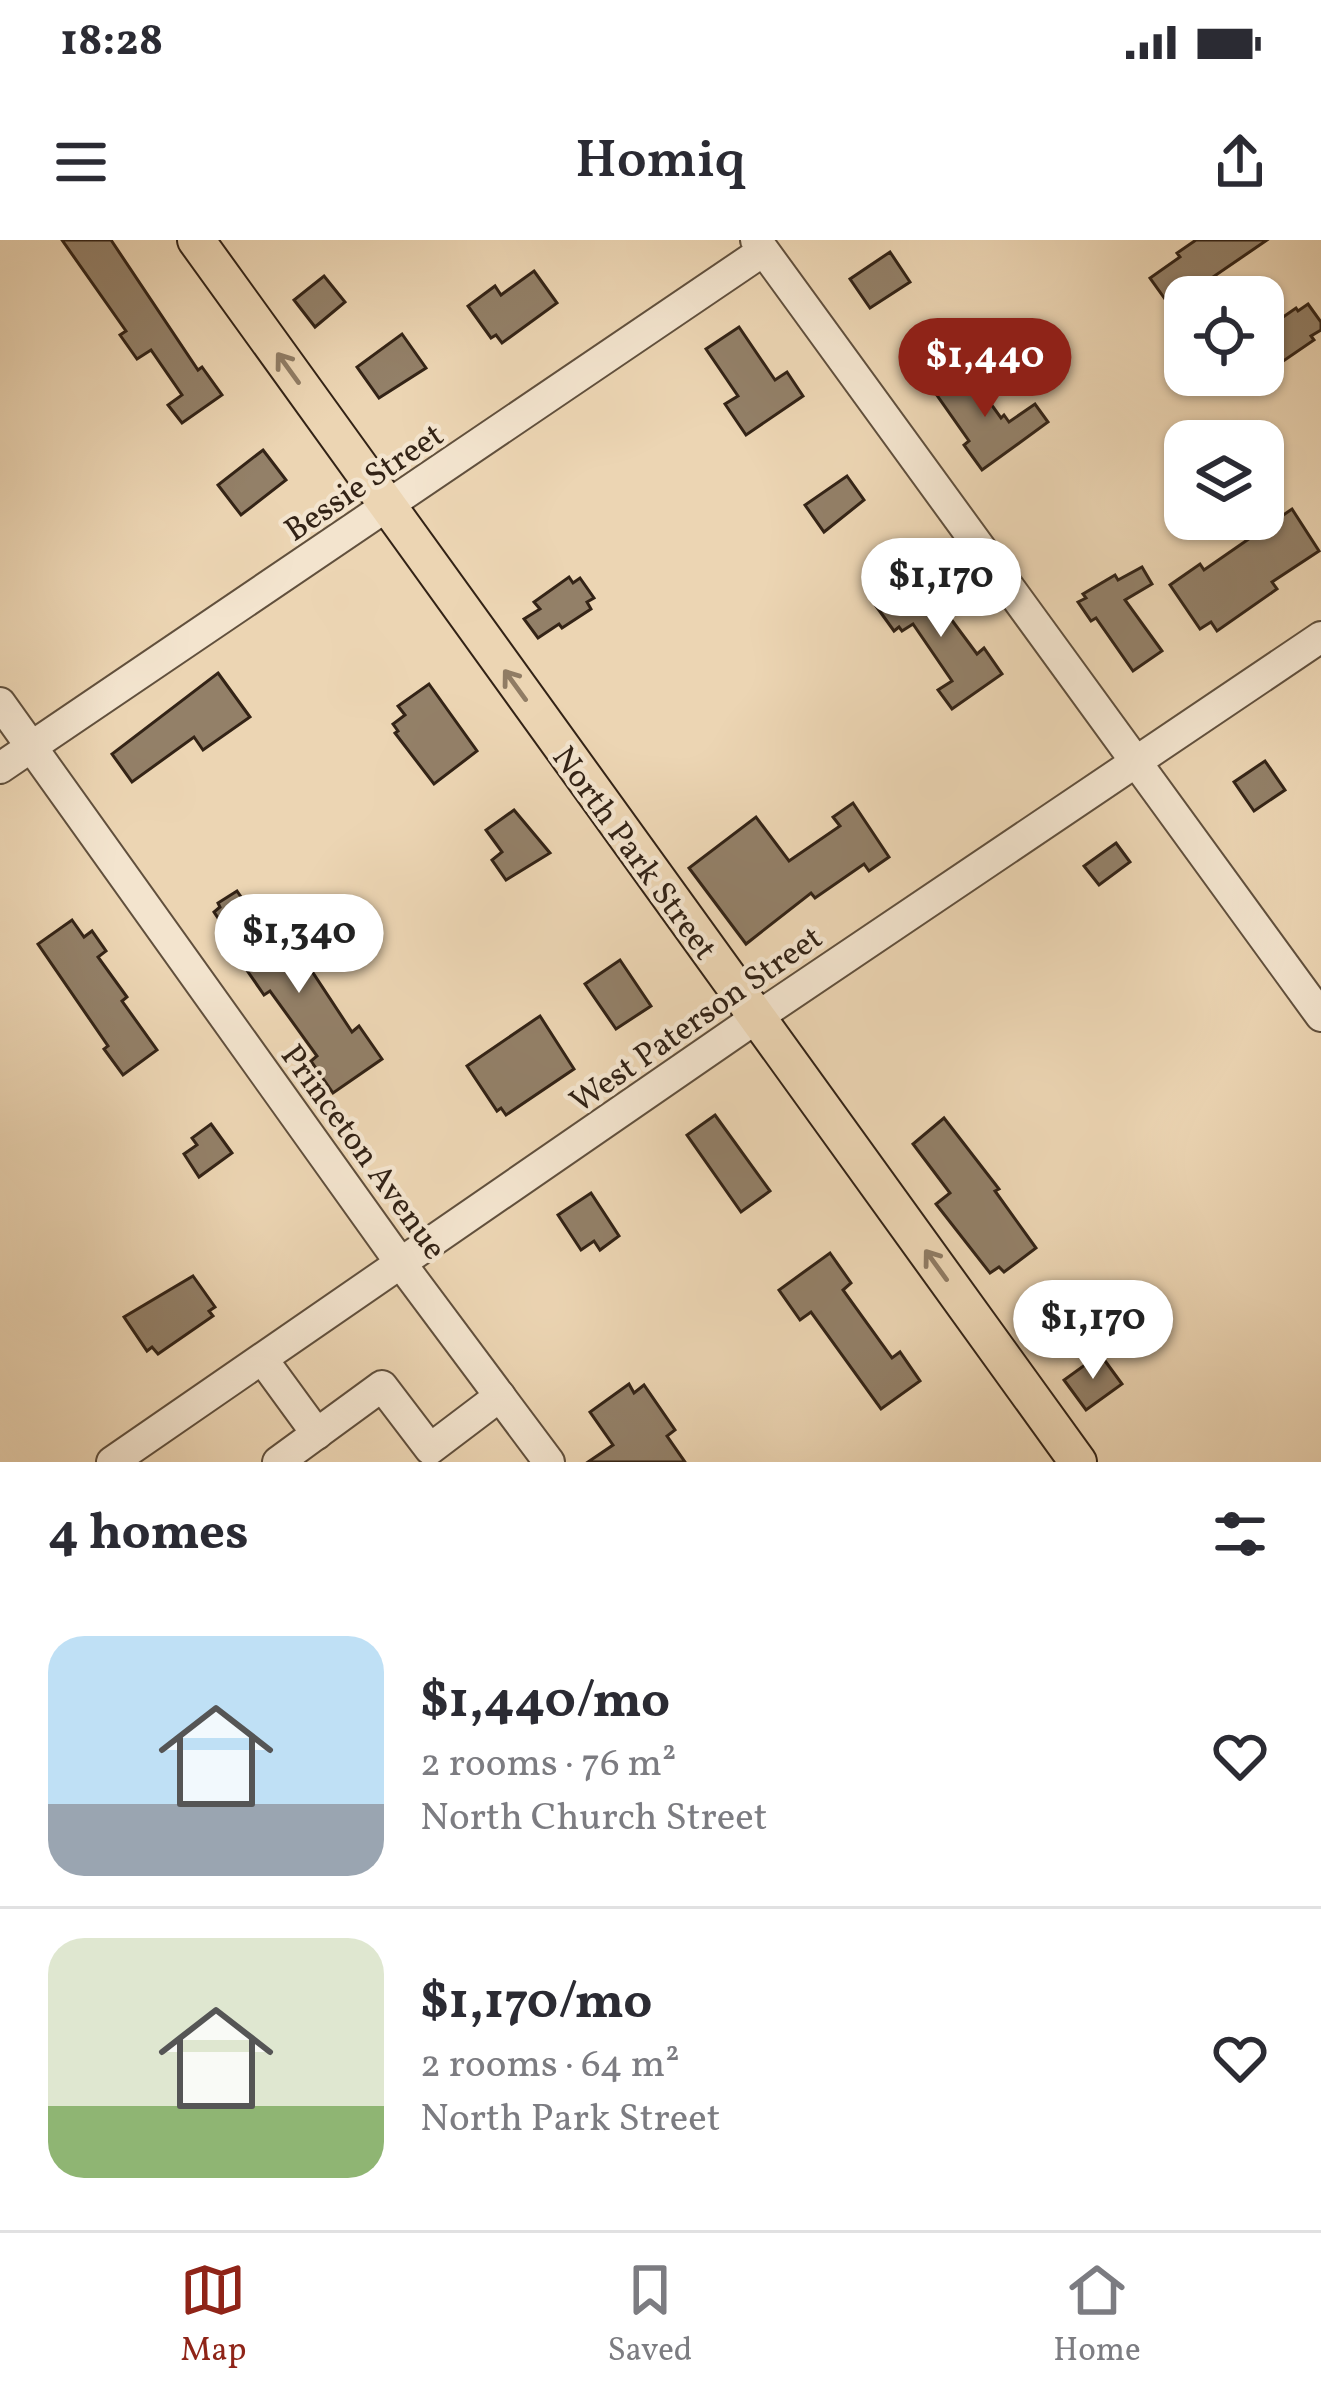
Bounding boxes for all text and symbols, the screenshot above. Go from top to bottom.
text: 18:28 [60,11,163,74]
text: Homiq [575,125,746,200]
icon: menu [48,129,114,195]
icon: share [1207,129,1273,195]
map controls [1164,276,1284,540]
button: locate [1164,276,1284,396]
pin: $1,440 [887,318,1083,420]
text: $1,440 [925,330,1045,384]
one-way arrow [276,352,301,385]
street label: Bessie Street [276,414,454,555]
button: layers [1164,420,1284,540]
pin: $1,170 [843,538,1039,640]
text: $1,170 [888,550,994,604]
one-way arrow [503,669,528,702]
street label: North Park Street [539,738,726,971]
pin: $1,340 [201,894,397,996]
text: $1,340 [242,906,356,960]
street label: West Paterson Street [562,917,833,1126]
street label: Princeton Avenue [268,1036,456,1270]
one-way arrow [923,1249,949,1282]
pin: $1,170 [995,1280,1191,1382]
text: $1,170 [1040,1292,1146,1346]
text: 4 homes [48,1499,249,1570]
icon: filters [1207,1501,1273,1567]
text: $1,440/mo [420,1667,670,1738]
icon: home [144,1684,288,1828]
icon: heart [1207,1723,1273,1789]
text: 2 rooms · 76 m² [420,1738,676,1792]
text: North Church Street [420,1792,768,1846]
text: $1,170/mo [420,1968,652,2039]
icon: home [144,1986,288,2130]
icon: heart [1207,2025,1273,2091]
text: 2 rooms · 64 m² [420,2039,680,2093]
text: North Park Street [420,2093,720,2147]
tab: Map [180,2257,247,2375]
tab: Saved [607,2257,692,2375]
tab: Home [1053,2257,1141,2375]

